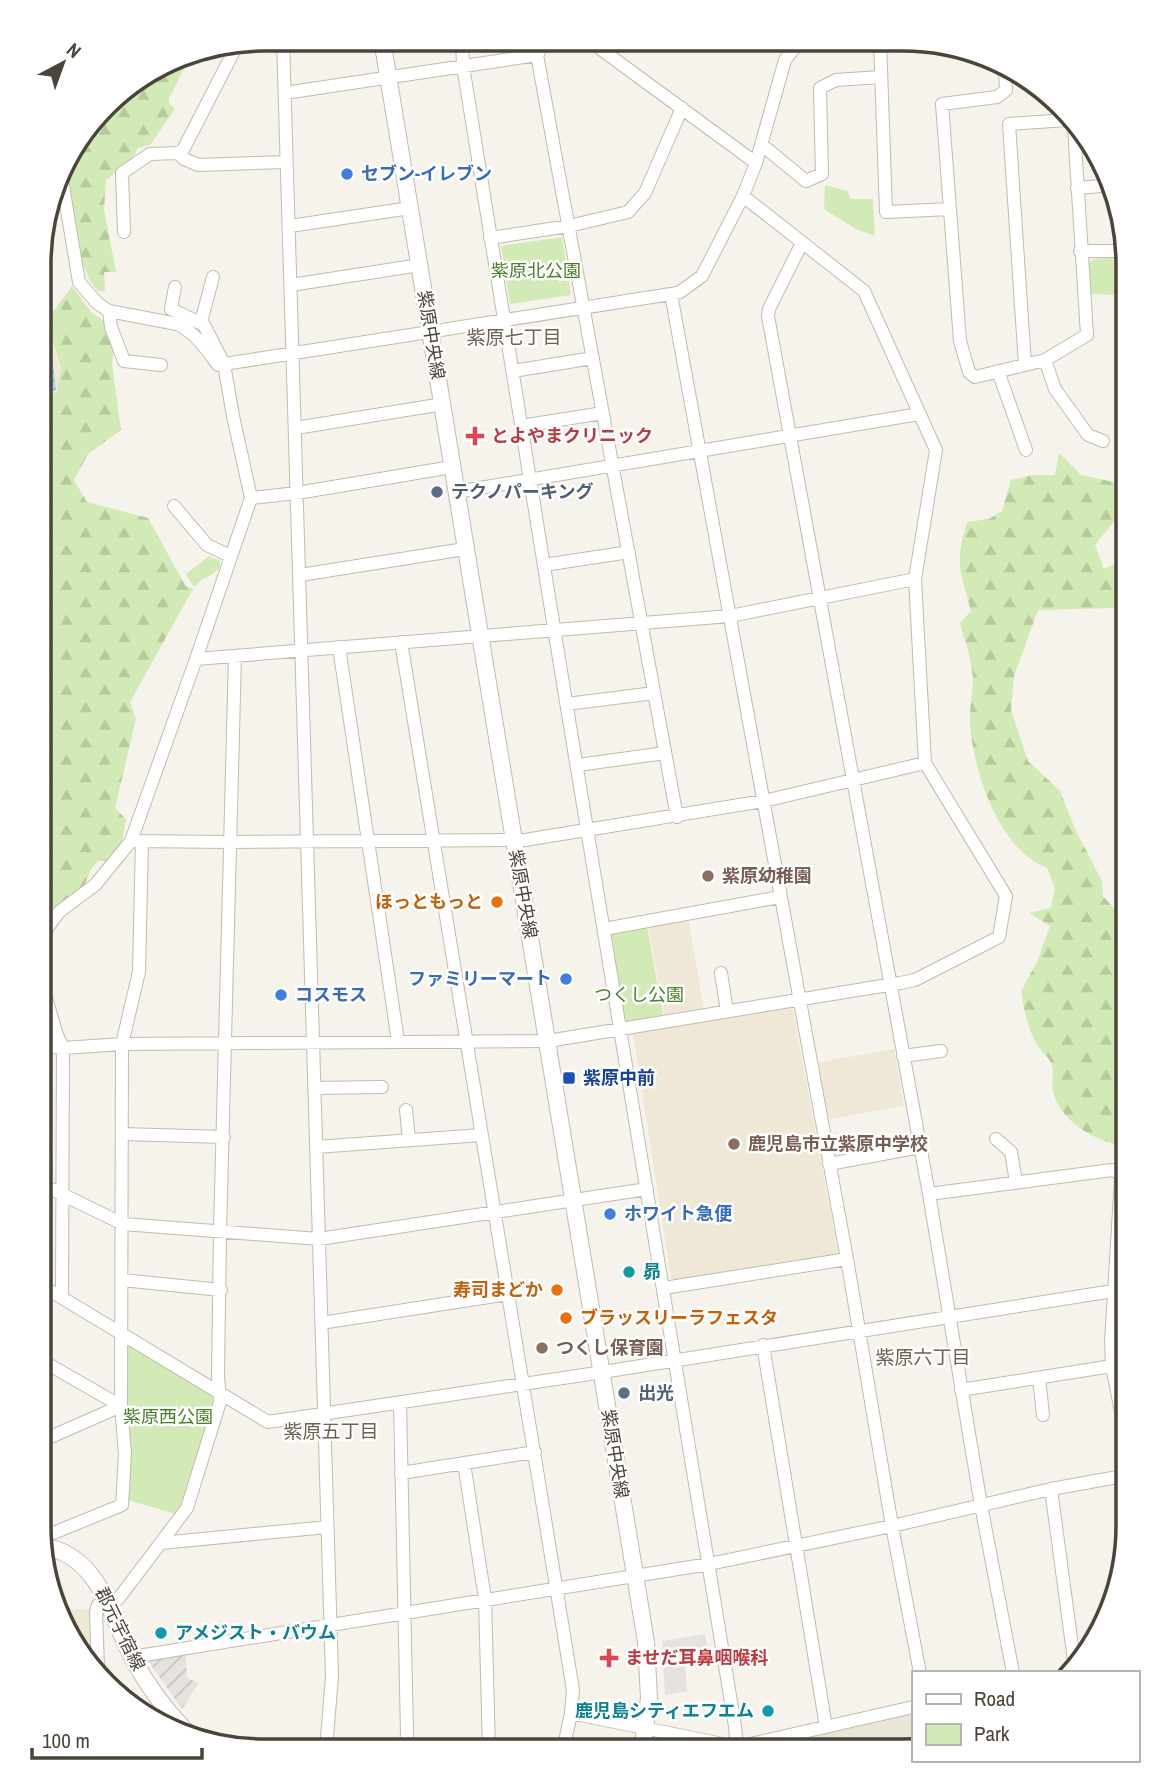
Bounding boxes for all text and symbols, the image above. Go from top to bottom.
north arrow [28,28,98,98]
text: N [61,37,87,64]
place label: セブン-イレブン [361,161,492,186]
marker: セブン-イレブン [339,166,355,182]
park label: 紫原北公園 [491,258,581,283]
street label: 紫原中央線 [412,289,451,381]
district label: 紫原七丁目 [466,324,562,350]
place label: とよやまクリニック [491,423,653,448]
marker: とよやまクリニック [465,426,485,446]
place label: テクノパーキング [451,479,593,504]
marker: テクノパーキング [429,484,445,500]
street label: 紫原中央線 [503,847,544,940]
place label: 紫原幼稚園 [722,863,812,888]
marker: 紫原幼稚園 [700,868,716,884]
place label: ほっともっと [375,889,483,914]
marker: ほっともっと [489,894,505,910]
place label: ファミリーマート [408,966,552,991]
marker: ファミリーマート [558,971,574,987]
place label: コスモス [295,982,367,1007]
park label: つくし公園 [594,982,684,1007]
marker: コスモス [273,987,289,1003]
place label: 紫原中前 [583,1065,655,1090]
marker: 紫原中前 [561,1070,577,1086]
place label: 鹿児島市立紫原中学校 [748,1131,928,1156]
marker: 鹿児島市立紫原中学校 [726,1136,742,1152]
place label: ホワイト急便 [624,1201,733,1226]
marker: ホワイト急便 [602,1206,618,1222]
place label: 昴 [643,1259,661,1284]
marker: 昴 [621,1264,637,1280]
place label: 寿司まどか [453,1277,543,1302]
marker: 寿司まどか [549,1282,565,1298]
place label: ブラッスリーラフェスタ [580,1305,778,1330]
marker: ブラッスリーラフェスタ [558,1310,574,1326]
place label: つくし保育園 [556,1335,664,1360]
marker: つくし保育園 [534,1340,550,1356]
district label: 紫原六丁目 [875,1344,971,1370]
place label: 出光 [638,1380,674,1405]
marker: 出光 [616,1385,632,1401]
park label: 紫原西公園 [123,1404,213,1429]
street label: 紫原中央線 [596,1408,635,1500]
district label: 紫原五丁目 [283,1418,379,1444]
street label: 郡元宇宿線 [89,1583,151,1675]
place label: アメジスト・バウム [175,1620,336,1645]
marker: アメジスト・バウム [153,1625,169,1641]
place label: ませだ耳鼻咽喉科 [625,1645,768,1670]
marker: ませだ耳鼻咽喉科 [599,1648,619,1668]
legend [912,1671,1139,1762]
text: Road [974,1684,1015,1713]
place label: 鹿児島シティエフエム [575,1698,754,1723]
marker: 鹿児島シティエフエム [760,1703,776,1719]
scale bar [32,1716,201,1760]
text: Park [974,1719,1010,1748]
text: 100 m [42,1726,90,1755]

